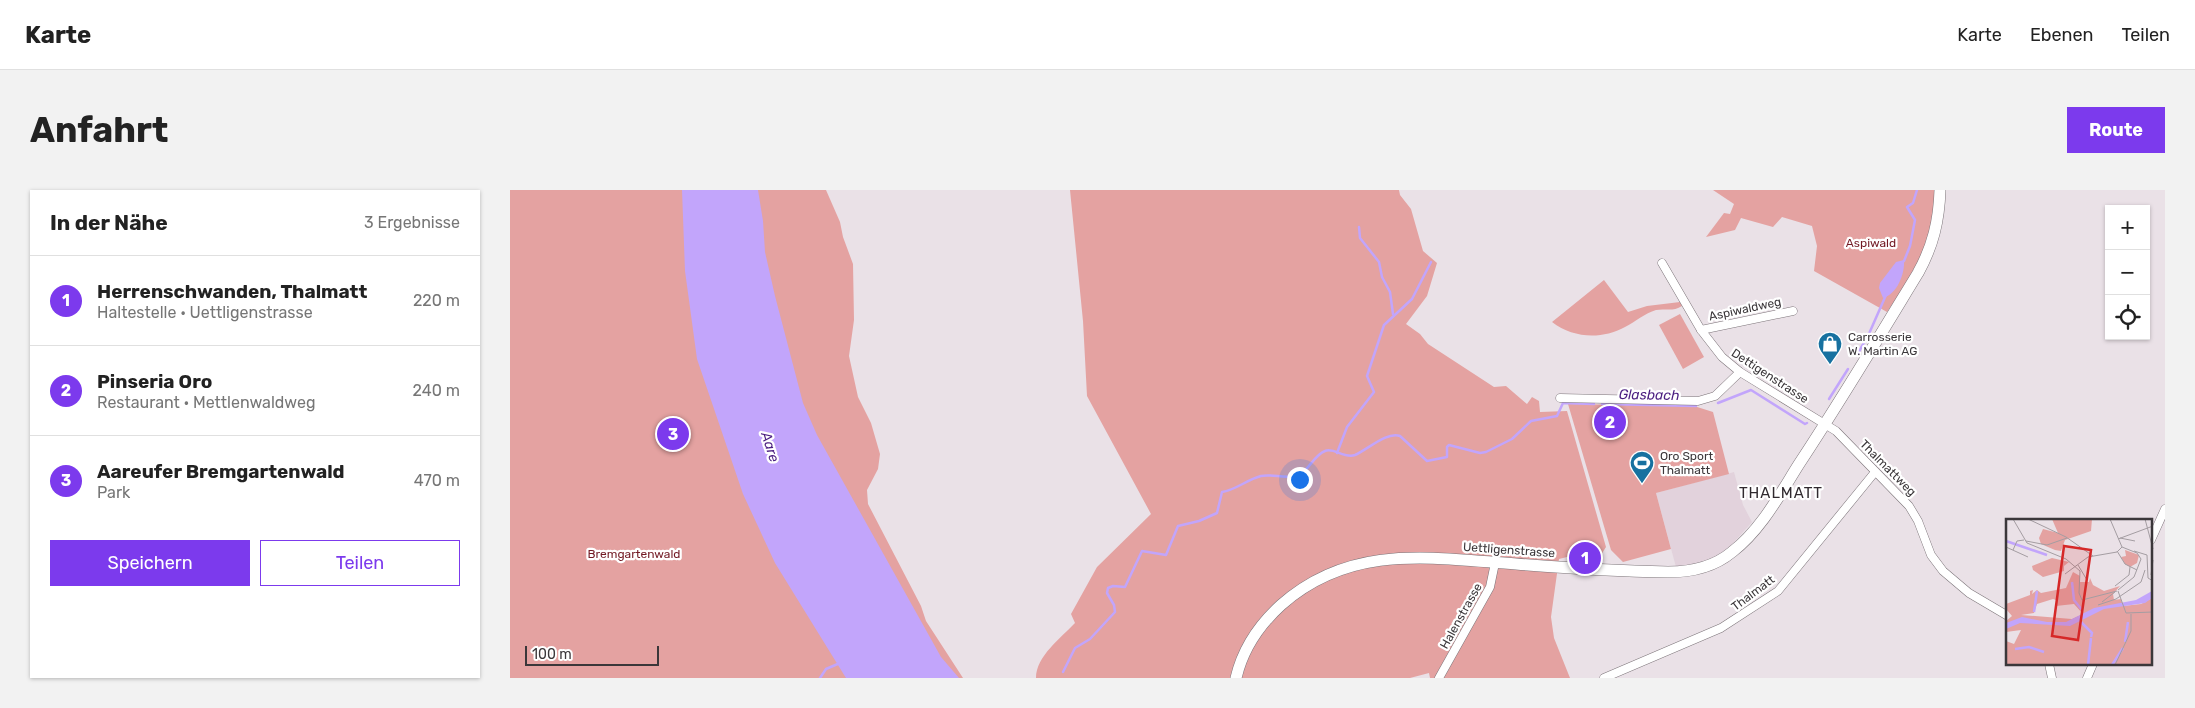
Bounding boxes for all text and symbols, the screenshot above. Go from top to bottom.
text: Karte [25,21,91,49]
text: Karte [1957,24,2002,46]
text: Ebenen [2030,24,2094,46]
text: Teilen [2122,24,2170,46]
button: Route [2067,107,2165,153]
text: Anfahrt [30,109,168,151]
map controls [2105,205,2150,340]
button: + [2105,205,2150,250]
text: In der Nähe [50,210,168,235]
text: 3 Ergebnisse [364,213,460,232]
park label: Aspiwald [1846,236,1896,250]
button: − [2105,250,2150,295]
text: Herrenschwanden, Thalmatt [97,280,367,303]
text: 1 [62,291,70,310]
text: 220 m [413,291,460,310]
street label: Aspiwaldweg [1708,294,1782,324]
button: locate [2105,295,2150,340]
text: Haltestelle · Uettligenstrasse [97,303,313,322]
place label: Carrosserie W. Martin AG [1848,330,1917,358]
shop icon: Carrosserie W. Martin AG [1817,331,1843,365]
street label: Dettigenstrasse [1729,346,1811,406]
text: Pinseria Oro [97,370,212,393]
text: 2 [61,381,71,400]
text: 240 m [413,381,460,400]
water label: Glasbach [1618,386,1680,404]
text: Restaurant · Mettlenwaldweg [97,393,315,412]
pin: 2 [1594,403,1626,441]
pin: 3 [657,415,689,453]
water label: Aare [757,429,783,464]
street label: Thalmattweg [1857,437,1919,499]
place label: Oro Sport Thalmatt [1660,449,1713,477]
sports icon: Oro Sport Thalmatt [1629,450,1655,484]
text: Aareufer Bremgartenwald [97,460,345,483]
your location [1287,467,1313,493]
text: 3 [61,471,71,490]
text: 470 m [414,471,460,490]
text: Park [97,483,130,502]
district label: THALMATT [1739,484,1823,502]
inset map [2006,519,2152,666]
pin: 1 [1569,539,1601,577]
button: Speichern [50,540,250,586]
button: Teilen [260,540,460,586]
street label: Uettligenstrasse [1462,540,1556,560]
park label: Bremgartenwald [588,547,680,561]
street label: Thalmatt [1729,572,1777,614]
street label: Halenstrasse [1437,580,1485,651]
scale bar [525,643,659,666]
text: 100 m [532,646,572,663]

